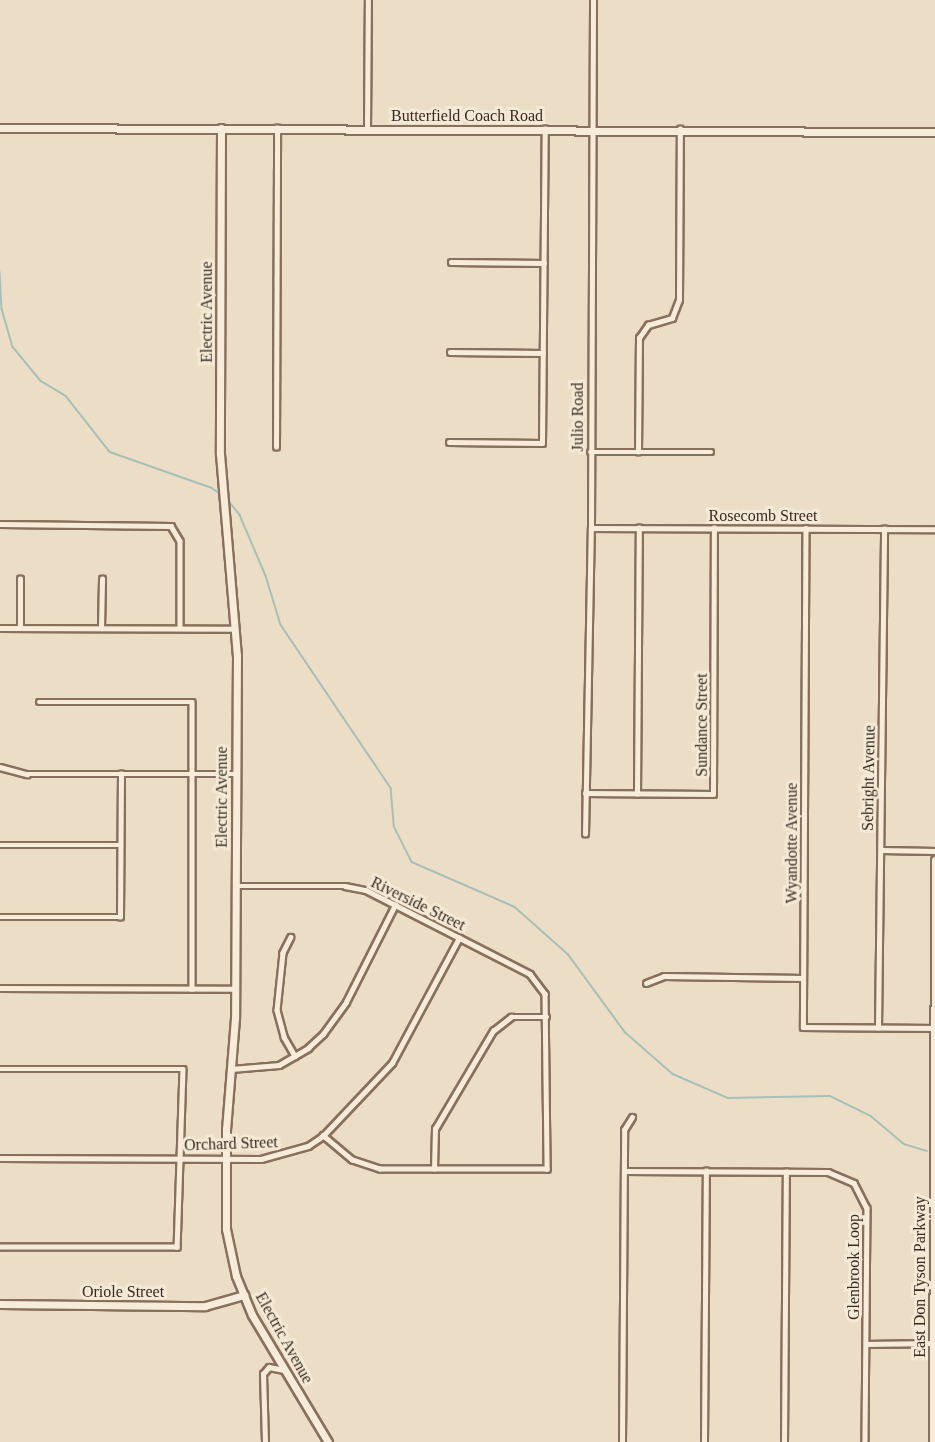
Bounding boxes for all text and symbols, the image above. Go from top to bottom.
street label: Butterfield Coach Road [391,106,543,126]
street label: Electric Avenue [197,261,217,363]
street label: Julio Road [568,383,588,451]
street label: Rosecomb Street [709,506,817,526]
street label: Sundance Street [692,673,712,777]
street label: Sebright Avenue [858,724,880,832]
street label: Electric Avenue [212,746,232,848]
street label: Wyandotte Avenue [782,782,802,904]
street label: Riverside Street [368,873,468,935]
street label: Orchard Street [184,1133,278,1155]
street label: East Don Tyson Parkway [910,1196,930,1358]
street label: Glenbrook Loop [844,1214,864,1320]
street label: Oriole Street [82,1282,164,1302]
street label: Electric Avenue [251,1289,317,1387]

